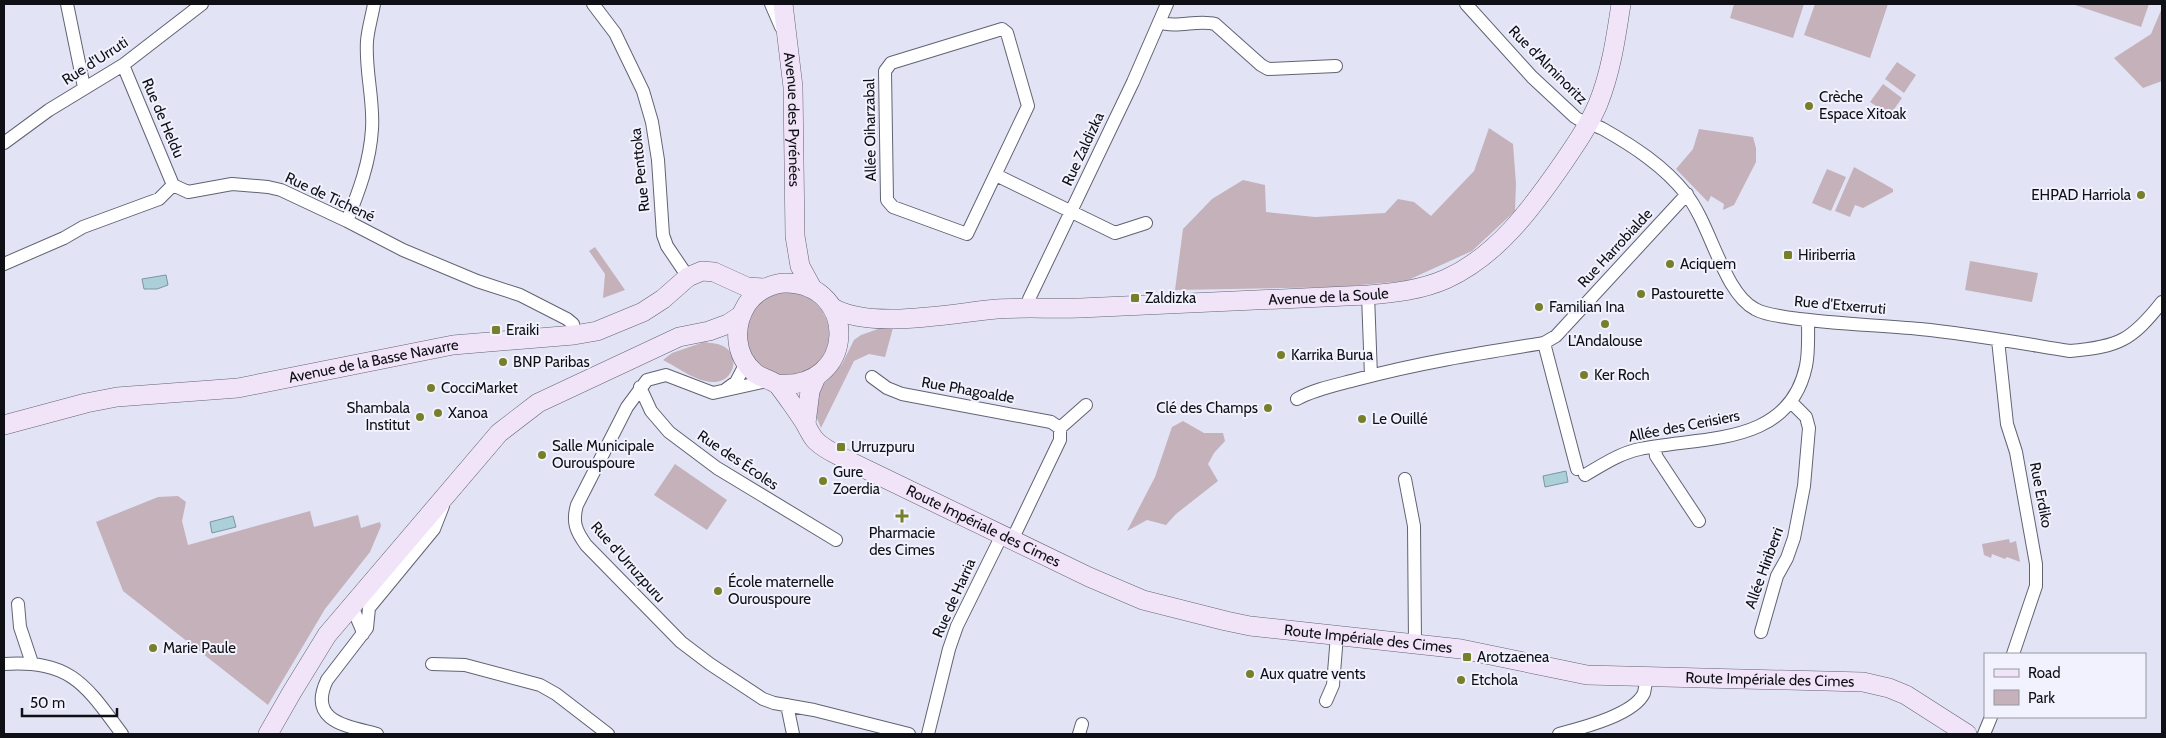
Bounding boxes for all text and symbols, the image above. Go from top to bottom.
street label: Rue d'Alminoritz [1505,22,1591,108]
street label: Rue d'Urruti [59,33,131,89]
street label: Avenue des Pyrénées [780,51,803,187]
street label: Rue de Heldu [138,75,188,161]
street label: Allée Oiharzabal [860,78,880,182]
place label: Crèche Espace Xitoak [1819,88,1907,123]
marker: Crèche Espace Xitoak [1803,100,1815,112]
street label: Rue Zaldizka [1058,109,1108,189]
street label: Rue Penttoka [627,126,653,213]
street label: Rue de Tichené [282,168,378,226]
place label: EHPAD Harriola [2031,186,2132,204]
marker: EHPAD Harriola [2135,189,2147,201]
street label: Rue Harrobialde [1574,205,1656,291]
place label: Hiriberria [1798,246,1856,264]
marker: Hiriberria [1782,249,1794,261]
place label: Aciquem [1680,255,1736,273]
marker: Aciquem [1664,258,1676,270]
street label: Avenue de la Soule [1268,284,1390,309]
place label: Pastourette [1651,285,1724,303]
marker: Pastourette [1635,288,1647,300]
place label: Zaldizka [1145,289,1197,307]
marker: Zaldizka [1129,292,1141,304]
street label: Rue d'Etxerruti [1793,292,1887,318]
place label: Familian Ina [1549,298,1625,316]
marker: Familian Ina [1533,301,1545,313]
marker: L'Andalouse [1599,318,1611,330]
place label: Eraiki [506,321,539,339]
marker: Eraiki [490,324,502,336]
place label: L'Andalouse [1568,332,1643,350]
street label: Avenue de la Basse Navarre [287,336,459,387]
place label: Karrika Burua [1291,346,1374,364]
marker: Karrika Burua [1275,349,1287,361]
place label: BNP Paribas [513,353,590,371]
marker: BNP Paribas [497,356,509,368]
place label: Ker Roch [1594,366,1650,384]
marker: Ker Roch [1578,369,1590,381]
street label: Rue Phagoalde [920,373,1016,407]
place label: CocciMarket [441,379,518,397]
marker: CocciMarket [425,382,437,394]
place label: Shambala Institut [347,399,411,434]
place label: Clé des Champs [1156,399,1258,417]
marker: Clé des Champs [1262,402,1274,414]
place label: Xanoa [448,404,489,422]
street label: Allée des Cerisiers [1627,406,1741,446]
marker: Xanoa [432,407,444,419]
place label: Le Ouillé [1372,410,1428,428]
marker: Shambala Institut [414,411,426,423]
marker: Le Ouillé [1356,413,1368,425]
street label: Rue des Écoles [694,425,782,494]
place label: Salle Municipale Ourouspoure [552,437,654,472]
place label: Urruzpuru [851,438,915,456]
marker: Urruzpuru [835,441,847,453]
marker: Salle Municipale Ourouspoure [536,449,548,461]
street label: Rue Erdiko [2026,461,2056,529]
place label: Gure Zoerdia [833,463,881,498]
marker: Gure Zoerdia [817,475,829,487]
street label: Route Impériale des Cimes [903,481,1063,571]
marker: Pharmacie des Cimes [896,510,908,522]
street label: Rue d'Urruzpuru [587,518,669,606]
place label: Pharmacie des Cimes [869,524,936,559]
street label: Allée Hiriberri [1741,525,1787,611]
street label: Rue de Harria [929,555,980,640]
place label: École maternelle Ourouspoure [728,572,834,608]
marker: École maternelle Ourouspoure [712,585,724,597]
street label: Route Impériale des Cimes [1283,621,1453,657]
place label: Marie Paule [163,639,236,657]
marker: Marie Paule [147,642,159,654]
place label: Arotzaenea [1477,648,1550,666]
marker: Arotzaenea [1461,651,1473,663]
legend [1984,653,2146,718]
text: Road [2028,664,2061,682]
place label: Aux quatre vents [1260,665,1366,683]
marker: Aux quatre vents [1244,668,1256,680]
street label: Route Impériale des Cimes [1685,668,1855,691]
place label: Etchola [1471,671,1519,689]
marker: Etchola [1455,674,1467,686]
scale bar [22,686,118,718]
text: Park [2028,689,2055,707]
text: 50 m [30,694,65,712]

